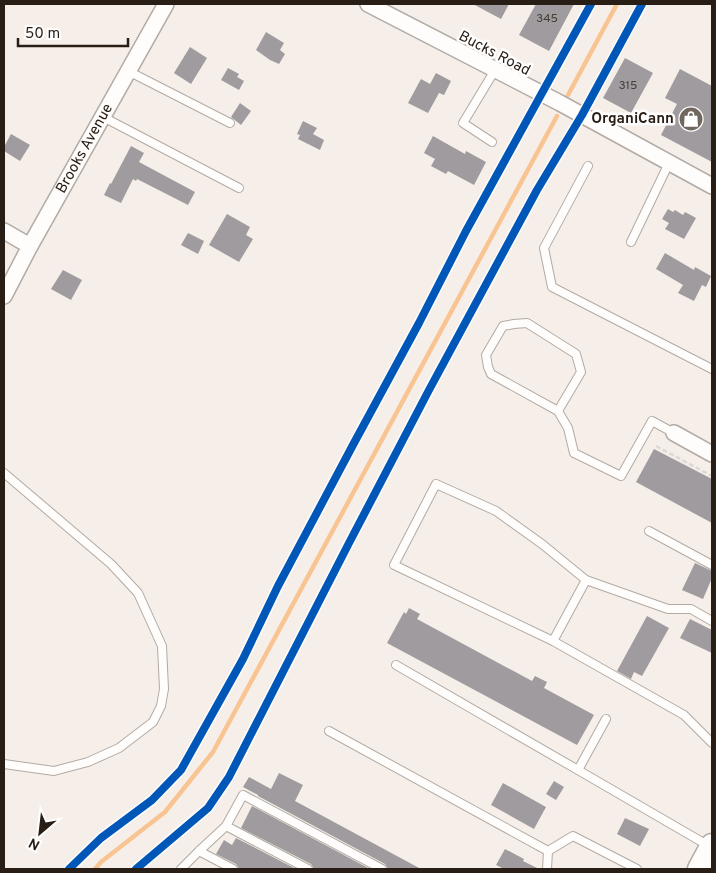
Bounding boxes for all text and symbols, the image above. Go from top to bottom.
house number: 345 [536,11,558,27]
scale bar [18,15,128,47]
text: 50 m [25,25,60,44]
street label: Bucks Road [455,27,533,81]
house number: 315 [618,78,638,94]
street label: Brooks Avenue [52,100,118,197]
shop icon: OrganiCann [678,106,704,132]
place label: OrganiCann [591,110,674,129]
north arrow [15,808,65,858]
text: N [26,833,43,853]

